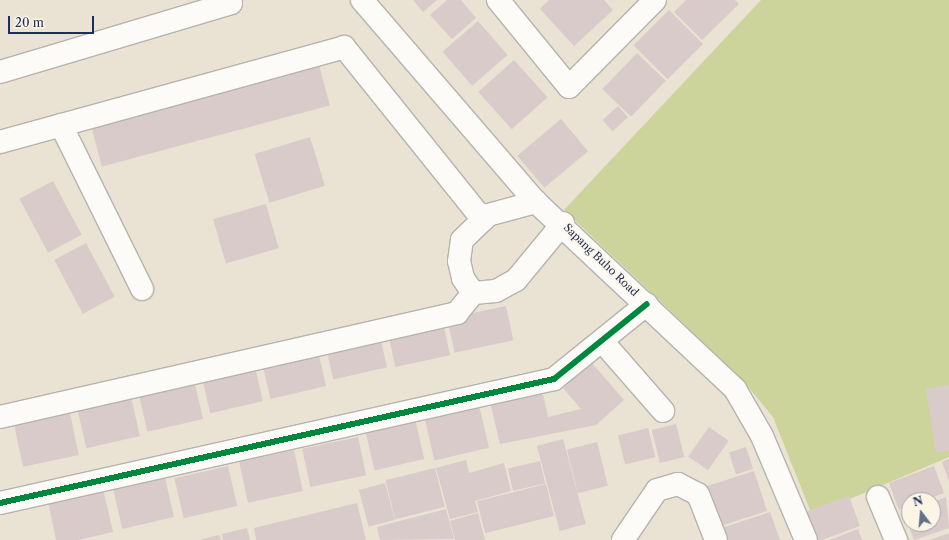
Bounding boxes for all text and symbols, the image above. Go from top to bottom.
scale bar [10,8,96,34]
text: 20 m [15,15,44,30]
street label: Sapang Buho Road [561,221,641,299]
north arrow [901,492,941,532]
text: N [911,493,924,509]

